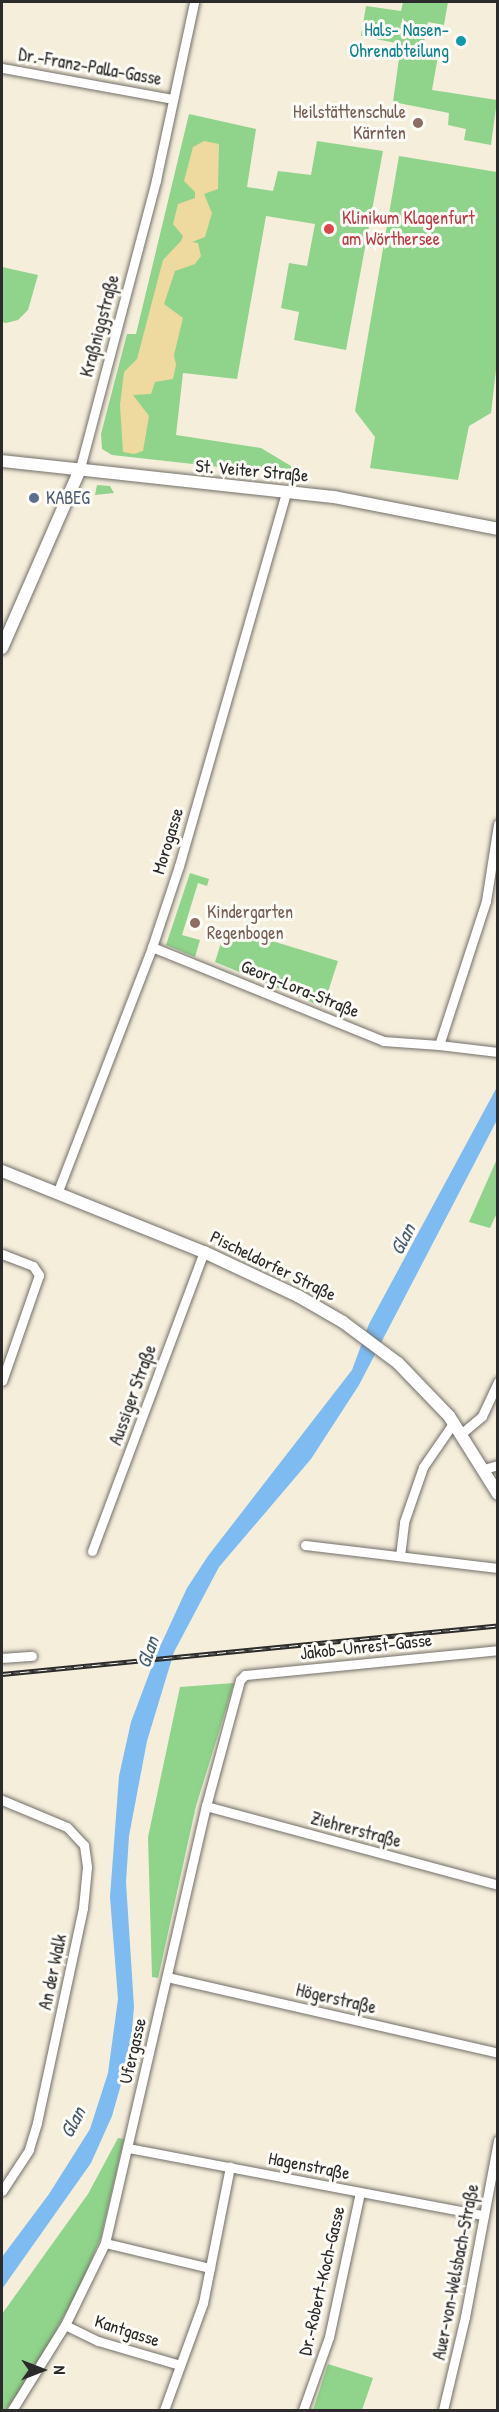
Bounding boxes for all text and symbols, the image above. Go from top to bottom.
place label: Hals- Nasen- Ohrenabteilung [349,20,449,63]
marker: Hals- Nasen- Ohrenabteilung [454,34,468,48]
street label: Dr.-Franz-Palla-Gasse [17,44,163,90]
place label: Heilstättenschule Kärnten [293,102,406,144]
marker: Heilstättenschule Kärnten [411,116,425,130]
place label: Klinikum Klagenfurt am Wörthersee [342,208,475,250]
marker: Klinikum Klagenfurt am Wörthersee [320,220,338,238]
street label: Kraßniggstraße [76,273,124,379]
street label: St. Veiter Straße [195,455,309,487]
place label: KABEG [46,487,90,509]
marker: KABEG [27,491,41,505]
street label: Morogasse [148,805,188,877]
place label: Kindergarten Regenbogen [207,902,293,944]
marker: Kindergarten Regenbogen [188,916,202,930]
street label: Georg-Lora-Straße [238,955,362,1023]
water label: Glan [384,1219,420,1259]
street label: Pischeldorfer Straße [207,1226,339,1306]
street label: Aussiger Straße [105,1342,161,1448]
street label: Jakob-Unrest-Gasse [299,1629,433,1665]
water label: Glan [130,1633,164,1671]
street label: Ziehrerstraße [308,1808,404,1852]
street label: An der Walk [34,1932,72,2012]
street label: Högerstraße [294,1979,378,2019]
street label: Ufergasse [115,2016,151,2086]
water label: Glan [54,2102,90,2142]
street label: Hagenstraße [266,2148,352,2184]
street label: Auer-von-Welsbach-Straße [428,2182,484,2362]
street label: Dr.-Robert-Koch-Gasse [294,2204,350,2358]
street label: Kantgasse [92,2310,162,2352]
north arrow [12,2340,72,2400]
text: N [49,2366,71,2374]

